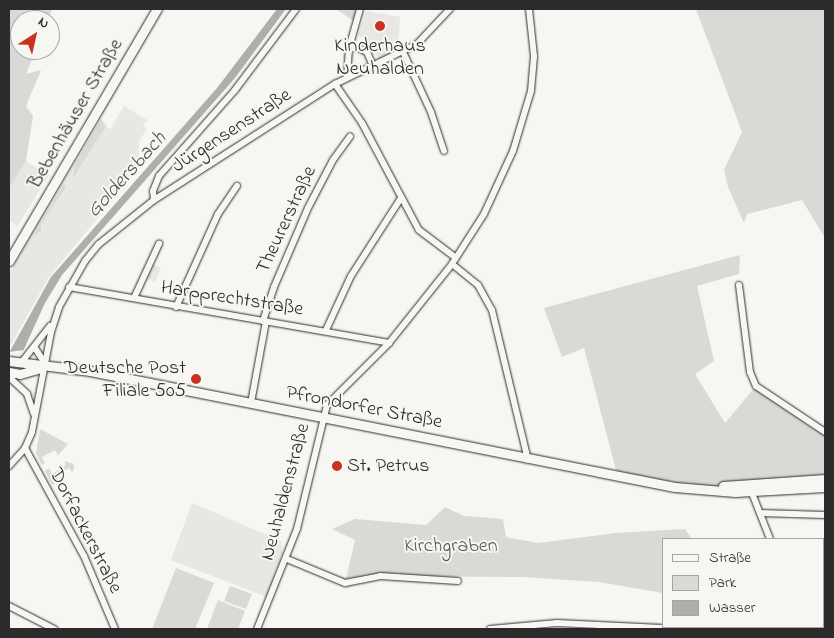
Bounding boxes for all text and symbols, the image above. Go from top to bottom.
north arrow [10,10,60,60]
text: N [33,12,53,34]
marker: Kinderhaus Neuhalden [374,20,386,32]
place label: Kinderhaus Neuhalden [334,34,426,81]
street label: Bebenhäuser Straße [23,35,129,193]
street label: Jürgensenstraße [168,83,296,179]
water label: Goldersbach [82,127,172,223]
street label: Theurerstraße [252,162,322,278]
street label: Harpprechtstraße [159,276,305,322]
place label: Deutsche Post Filiale 505 [64,356,186,403]
marker: Deutsche Post Filiale 505 [190,373,202,385]
street label: Pfrondorfer Straße [284,381,444,435]
street label: Neuhaldenstraße [256,421,316,563]
place label: St. Petrus [347,454,429,478]
marker: St. Petrus [331,460,343,472]
street label: Dorfackerstraße [43,464,127,598]
park label: Kirchgraben [404,534,498,558]
legend [662,538,824,628]
text: Straße [709,547,751,569]
text: Park [709,572,736,594]
text: Wasser [709,597,755,619]

